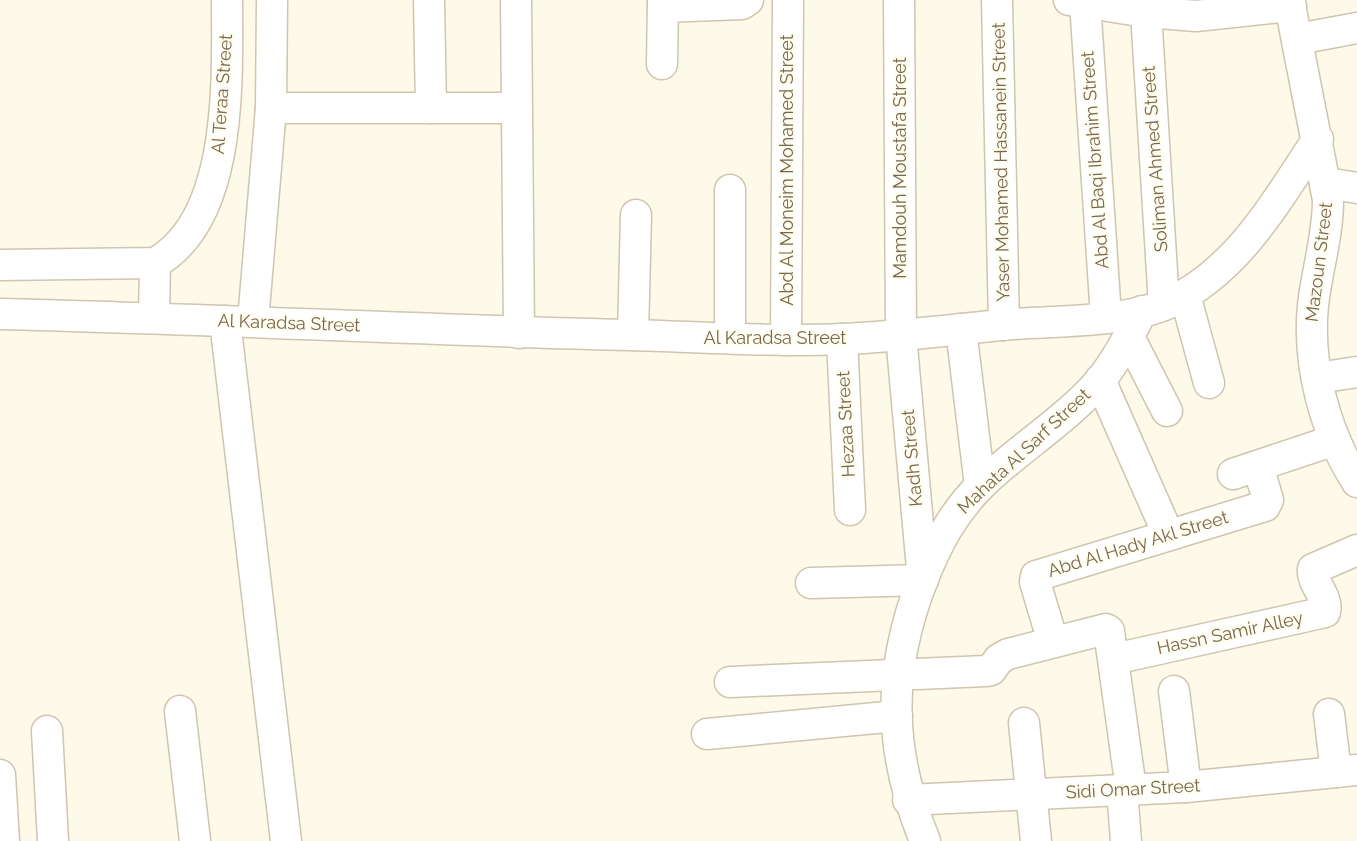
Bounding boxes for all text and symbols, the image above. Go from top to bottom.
street label: Yaser Mohamed Hassanein Street [988,22,1013,302]
street label: Al Teraa Street [207,33,236,155]
street label: Abd Al Moneim Mohamed Street [776,34,797,306]
street label: Abd Al Baqi Ibrahim Street [1076,50,1113,270]
street label: Mamdouh Moustafa Street [889,57,910,279]
street label: Soliman Ahmed Street [1138,65,1171,253]
street label: Mazoun Street [1301,201,1336,323]
street label: Al Karadsa Street [217,310,361,335]
street label: Al Karadsa Street [704,327,846,348]
street label: Hezaa Street [832,370,859,478]
street label: Mahata Al Sarf Street [953,384,1094,518]
street label: Kadh Street [897,409,926,508]
street label: Abd Al Hady Akl Street [1045,506,1231,581]
street label: Hassn Samir Alley [1155,607,1305,658]
street label: Sidi Omar Street [1065,774,1201,803]

